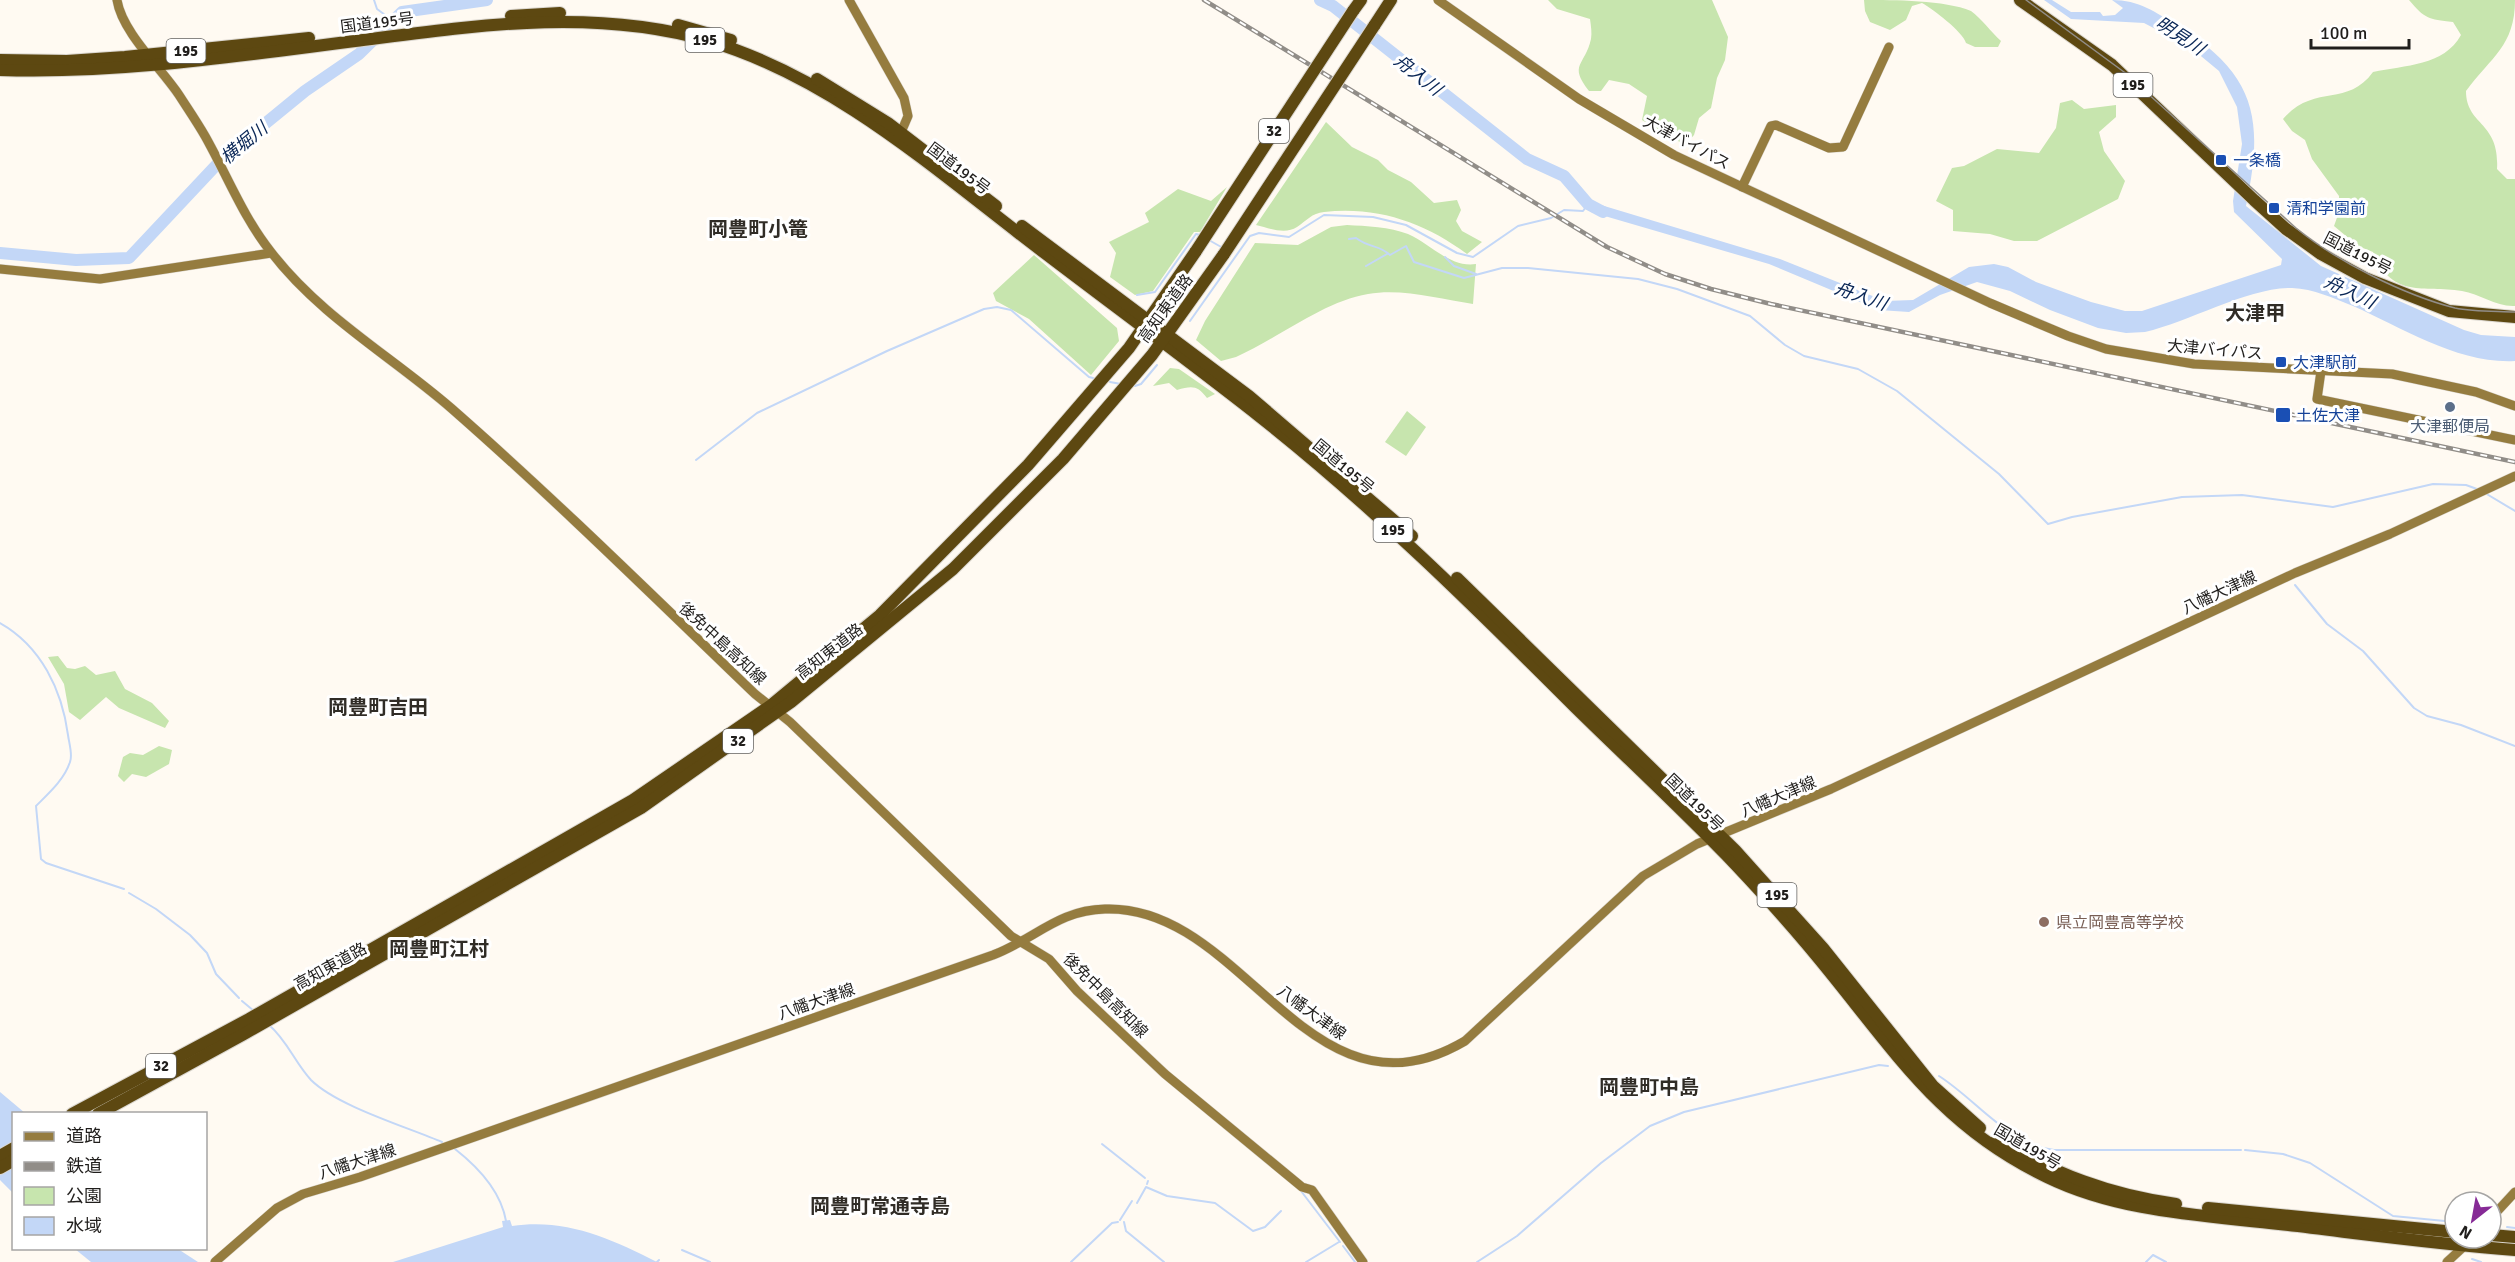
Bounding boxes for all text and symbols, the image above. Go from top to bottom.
street label: 国道195号 [339,9,415,37]
water label: 明見川 [2151,12,2210,61]
scale bar [2311,12,2408,50]
text: 100 m [2320,22,2367,44]
road number: 195 [686,28,724,52]
road number: 195 [166,39,206,63]
water label: 舟入川 [1390,50,1448,102]
road number: 195 [2114,73,2152,97]
street label: 大津バイパス [1640,112,1733,174]
water label: 横堀川 [216,116,273,169]
road number: 32 [1259,119,1289,143]
street label: 国道195号 [923,139,994,199]
place label: 一条橋 [2233,151,2281,171]
marker: 一条橋 [2214,153,2228,167]
place label: 清和学園前 [2286,199,2366,219]
marker: 清和学園前 [2267,201,2281,215]
district label: 岡豊町小篭 [708,217,808,242]
street label: 国道195号 [2320,228,2395,280]
street label: 高知東道路 [1134,270,1197,347]
water label: 舟入川 [2321,271,2381,314]
water label: 舟入川 [1832,277,1892,316]
district label: 大津甲 [2225,301,2285,326]
street label: 大津バイパス [2166,336,2263,364]
place label: 大津駅前 [2293,353,2357,373]
marker: 大津駅前 [2274,355,2288,369]
marker: 大津郵便局 [2443,400,2457,414]
marker: 土佐大津 [2274,406,2292,424]
place label: 土佐大津 [2296,406,2360,426]
place label: 大津郵便局 [2410,417,2490,437]
street label: 国道195号 [1309,435,1378,498]
road number: 195 [1374,518,1412,542]
street label: 八幡大津線 [2179,567,2260,619]
street label: 後免中島高知線 [675,598,770,689]
street label: 高知東道路 [792,619,867,684]
district label: 岡豊町吉田 [328,695,428,720]
road number: 32 [723,729,753,753]
street label: 国道195号 [1661,770,1728,836]
street label: 八幡大津線 [1738,772,1819,822]
road number: 195 [1758,883,1796,907]
place label: 県立岡豊高等学校 [2056,913,2184,933]
marker: 県立岡豊高等学校 [2037,915,2051,929]
district label: 岡豊町江村 [389,937,489,962]
street label: 高知東道路 [291,939,370,995]
street label: 後免中島高知線 [1059,949,1152,1042]
street label: 八幡大津線 [775,979,857,1024]
street label: 八幡大津線 [1273,981,1350,1044]
road number: 32 [146,1054,176,1078]
district label: 岡豊町中島 [1599,1075,1699,1100]
legend [12,1112,207,1250]
street label: 国道195号 [1990,1120,2065,1174]
text: 道路 [66,1125,102,1147]
street label: 八幡大津線 [316,1140,398,1184]
text: 鉄道 [66,1155,102,1177]
text: 公園 [66,1185,102,1207]
north arrow [2443,1190,2503,1250]
district label: 岡豊町常通寺島 [810,1194,950,1219]
text: 水域 [66,1215,102,1237]
text: N [2456,1221,2476,1243]

